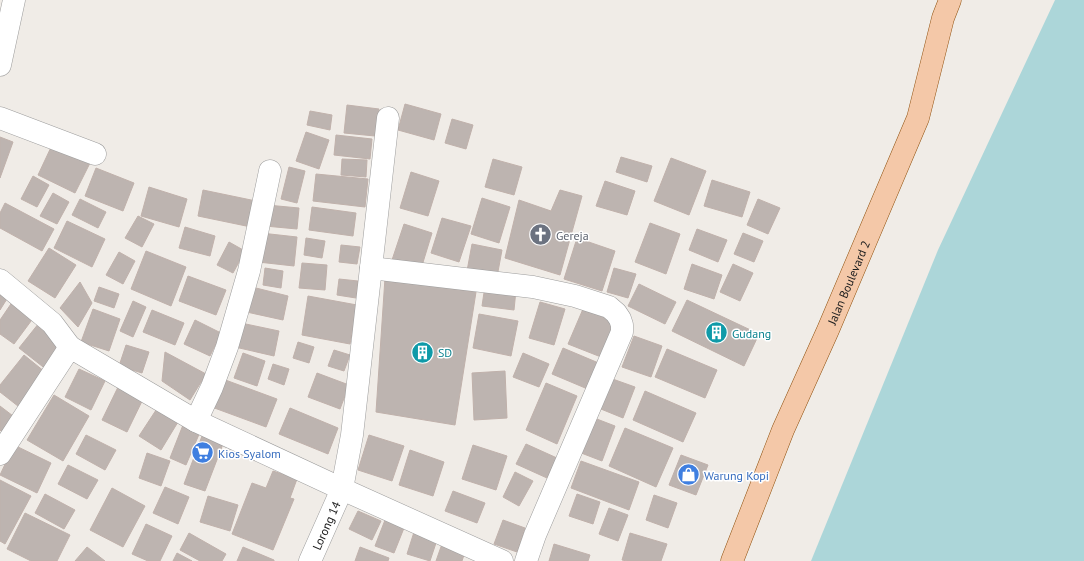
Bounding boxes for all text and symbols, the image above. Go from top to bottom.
church icon: Gereja [528,222,554,248]
place label: Gereja [556,228,589,243]
street label: Jalan Boulevard 2 [823,238,873,328]
building icon: Gudang [703,320,729,346]
place label: Gudang [732,326,771,341]
building icon: SD [410,339,436,365]
place label: SD [438,345,452,360]
supermarket icon: Kios Syalom [190,440,216,466]
place label: Kios Syalom [218,446,281,461]
shop icon: Warung Kopi [675,462,701,488]
place label: Warung Kopi [704,468,769,483]
street label: Lorong 14 [308,498,343,552]

